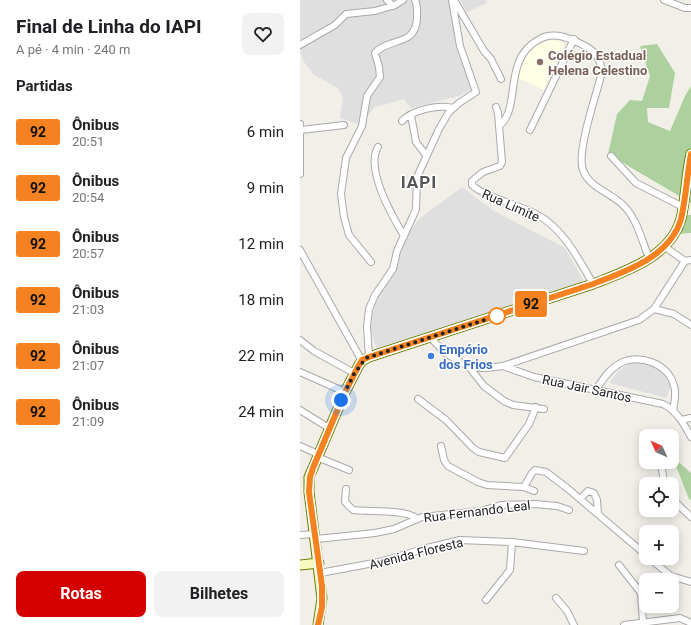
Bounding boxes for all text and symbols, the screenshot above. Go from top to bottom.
button: heart [242,13,284,55]
text: Final de Linha do IAPI [16,15,202,38]
text: A pé · 4 min · 240 m [16,42,130,57]
place label: Colégio Estadual Helena Celestino [548,48,647,78]
marker: Colégio Estadual Helena Celestino [535,57,545,67]
text: Partidas [16,77,73,95]
text: Ônibus [72,116,119,134]
text: 6 min [247,123,284,141]
text: 92 [30,124,46,140]
text: 20:51 [72,134,104,149]
text: Ônibus [72,172,119,190]
district label: IAPI [401,172,437,192]
text: 9 min [247,179,284,197]
text: 92 [30,180,46,196]
street label: Rua Limite [480,186,542,225]
text: 20:54 [72,190,104,205]
text: Ônibus [72,228,119,246]
text: 12 min [238,235,284,253]
text: 92 [30,236,46,252]
text: 20:57 [72,246,104,261]
text: Ônibus [72,284,119,302]
text: 18 min [238,291,284,309]
line badge: 92 [513,291,549,317]
text: 92 [30,292,46,308]
text: 92 [523,296,539,312]
text: 21:03 [72,302,104,317]
unlabelled marker [488,307,506,325]
text: Ônibus [72,340,119,358]
place label: Empório dos Frios [439,342,493,372]
text: 22 min [238,347,284,365]
text: 92 [30,348,46,364]
marker: Empório dos Frios [426,351,436,361]
text: 21:07 [72,358,104,373]
street label: Rua Jair Santos [541,372,633,405]
your location [331,390,351,410]
text: Ônibus [72,396,119,414]
text: 24 min [238,403,284,421]
text: 92 [30,404,46,420]
text: 21:09 [72,414,104,429]
north arrow [639,429,679,469]
map controls [639,429,679,613]
button: locate [639,477,679,517]
street label: Rua Fernando Leal [423,498,531,525]
button: + [639,525,679,565]
street label: Avenida Floresta [368,535,465,572]
button: Rotas [16,571,146,617]
button: Bilhetes [154,571,284,617]
button: − [639,573,679,613]

